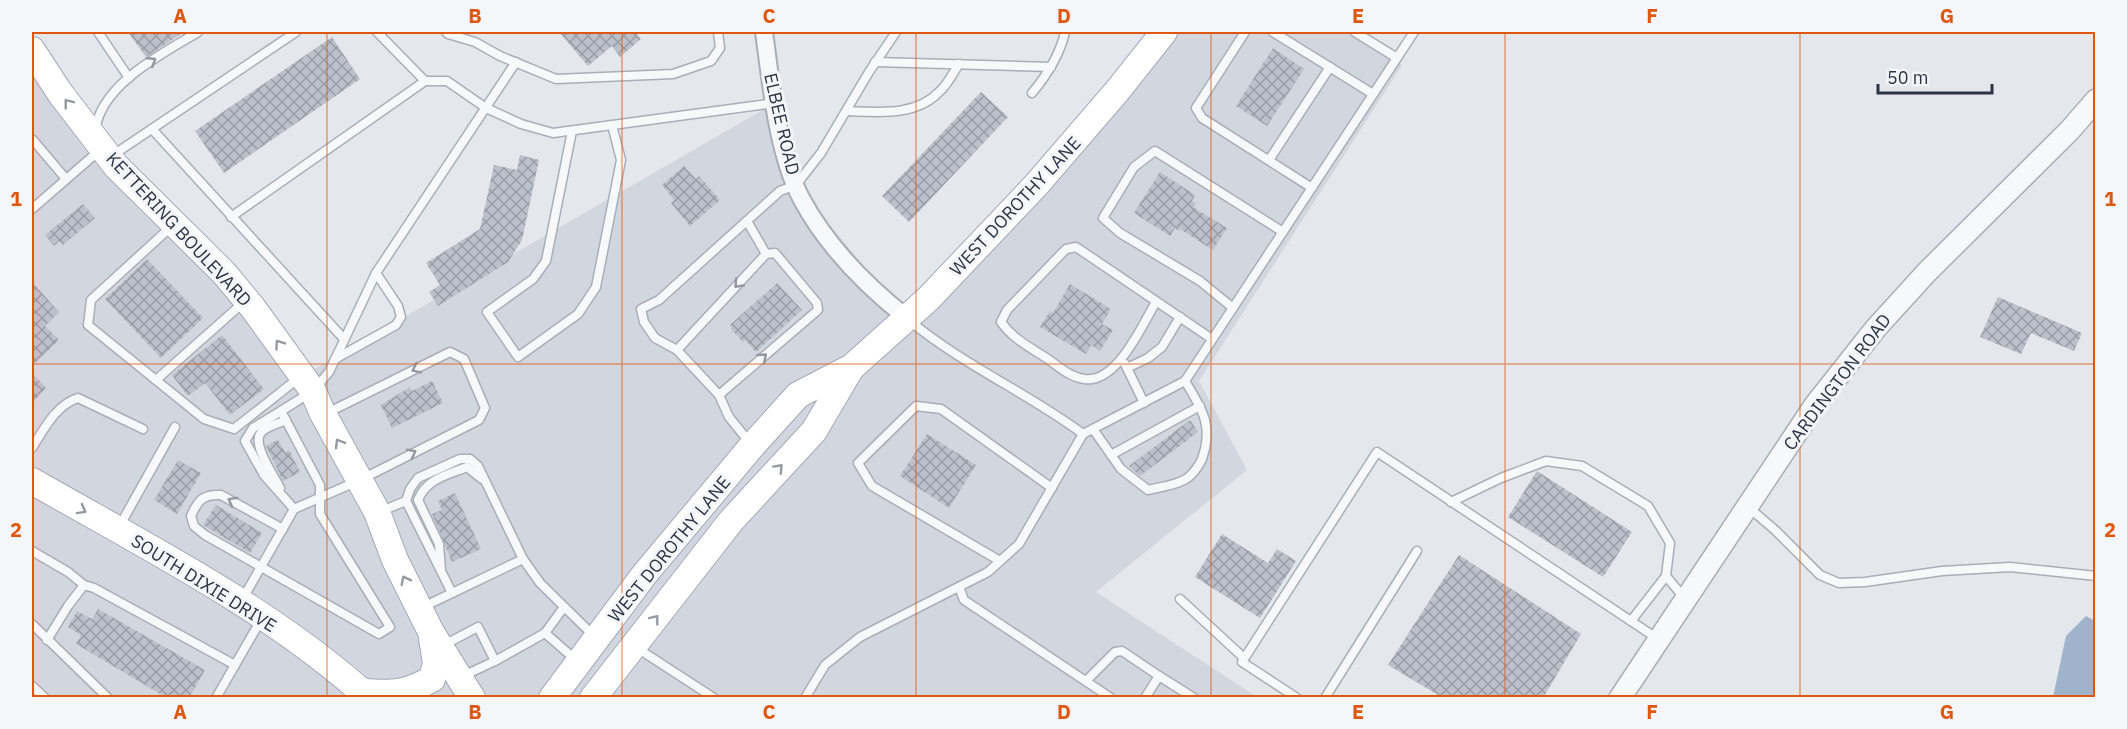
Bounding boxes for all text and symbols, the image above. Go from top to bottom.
text: A [173,2,187,29]
text: B [468,2,482,29]
text: C [762,2,776,29]
text: D [1057,2,1071,29]
text: E [1352,2,1364,29]
text: F [1646,2,1658,29]
text: G [1940,2,1954,29]
one-way arrow [146,56,156,68]
scale bar [1878,57,1992,95]
text: 50 m [1887,66,1929,89]
street label: ELBEE ROAD [759,71,805,177]
one-way arrow [64,99,75,110]
street label: WEST DOROTHY LANE [945,132,1085,280]
street label: KETTERING BOULEVARD [101,147,257,311]
text: 1 [10,185,22,212]
text: 1 [2104,185,2116,212]
one-way arrow [734,277,745,288]
street label: CARDINGTON ROAD [1778,309,1896,455]
one-way arrow [275,340,286,351]
one-way arrow [756,353,767,364]
one-way arrow [411,362,422,374]
one-way arrow [335,438,346,449]
one-way arrow [406,449,416,460]
one-way arrow [772,465,783,475]
street label: WEST DOROTHY LANE [603,471,735,627]
one-way arrow [228,497,238,508]
one-way arrow [76,503,87,514]
text: 2 [10,516,22,543]
text: 2 [2104,516,2116,543]
street label: SOUTH DIXIE DRIVE [127,529,281,637]
one-way arrow [401,575,412,586]
one-way arrow [648,615,659,626]
text: A [173,698,187,725]
text: B [468,698,482,725]
text: C [762,698,776,725]
text: D [1057,698,1071,725]
text: E [1352,698,1364,725]
text: F [1646,698,1658,725]
text: G [1940,698,1954,725]

